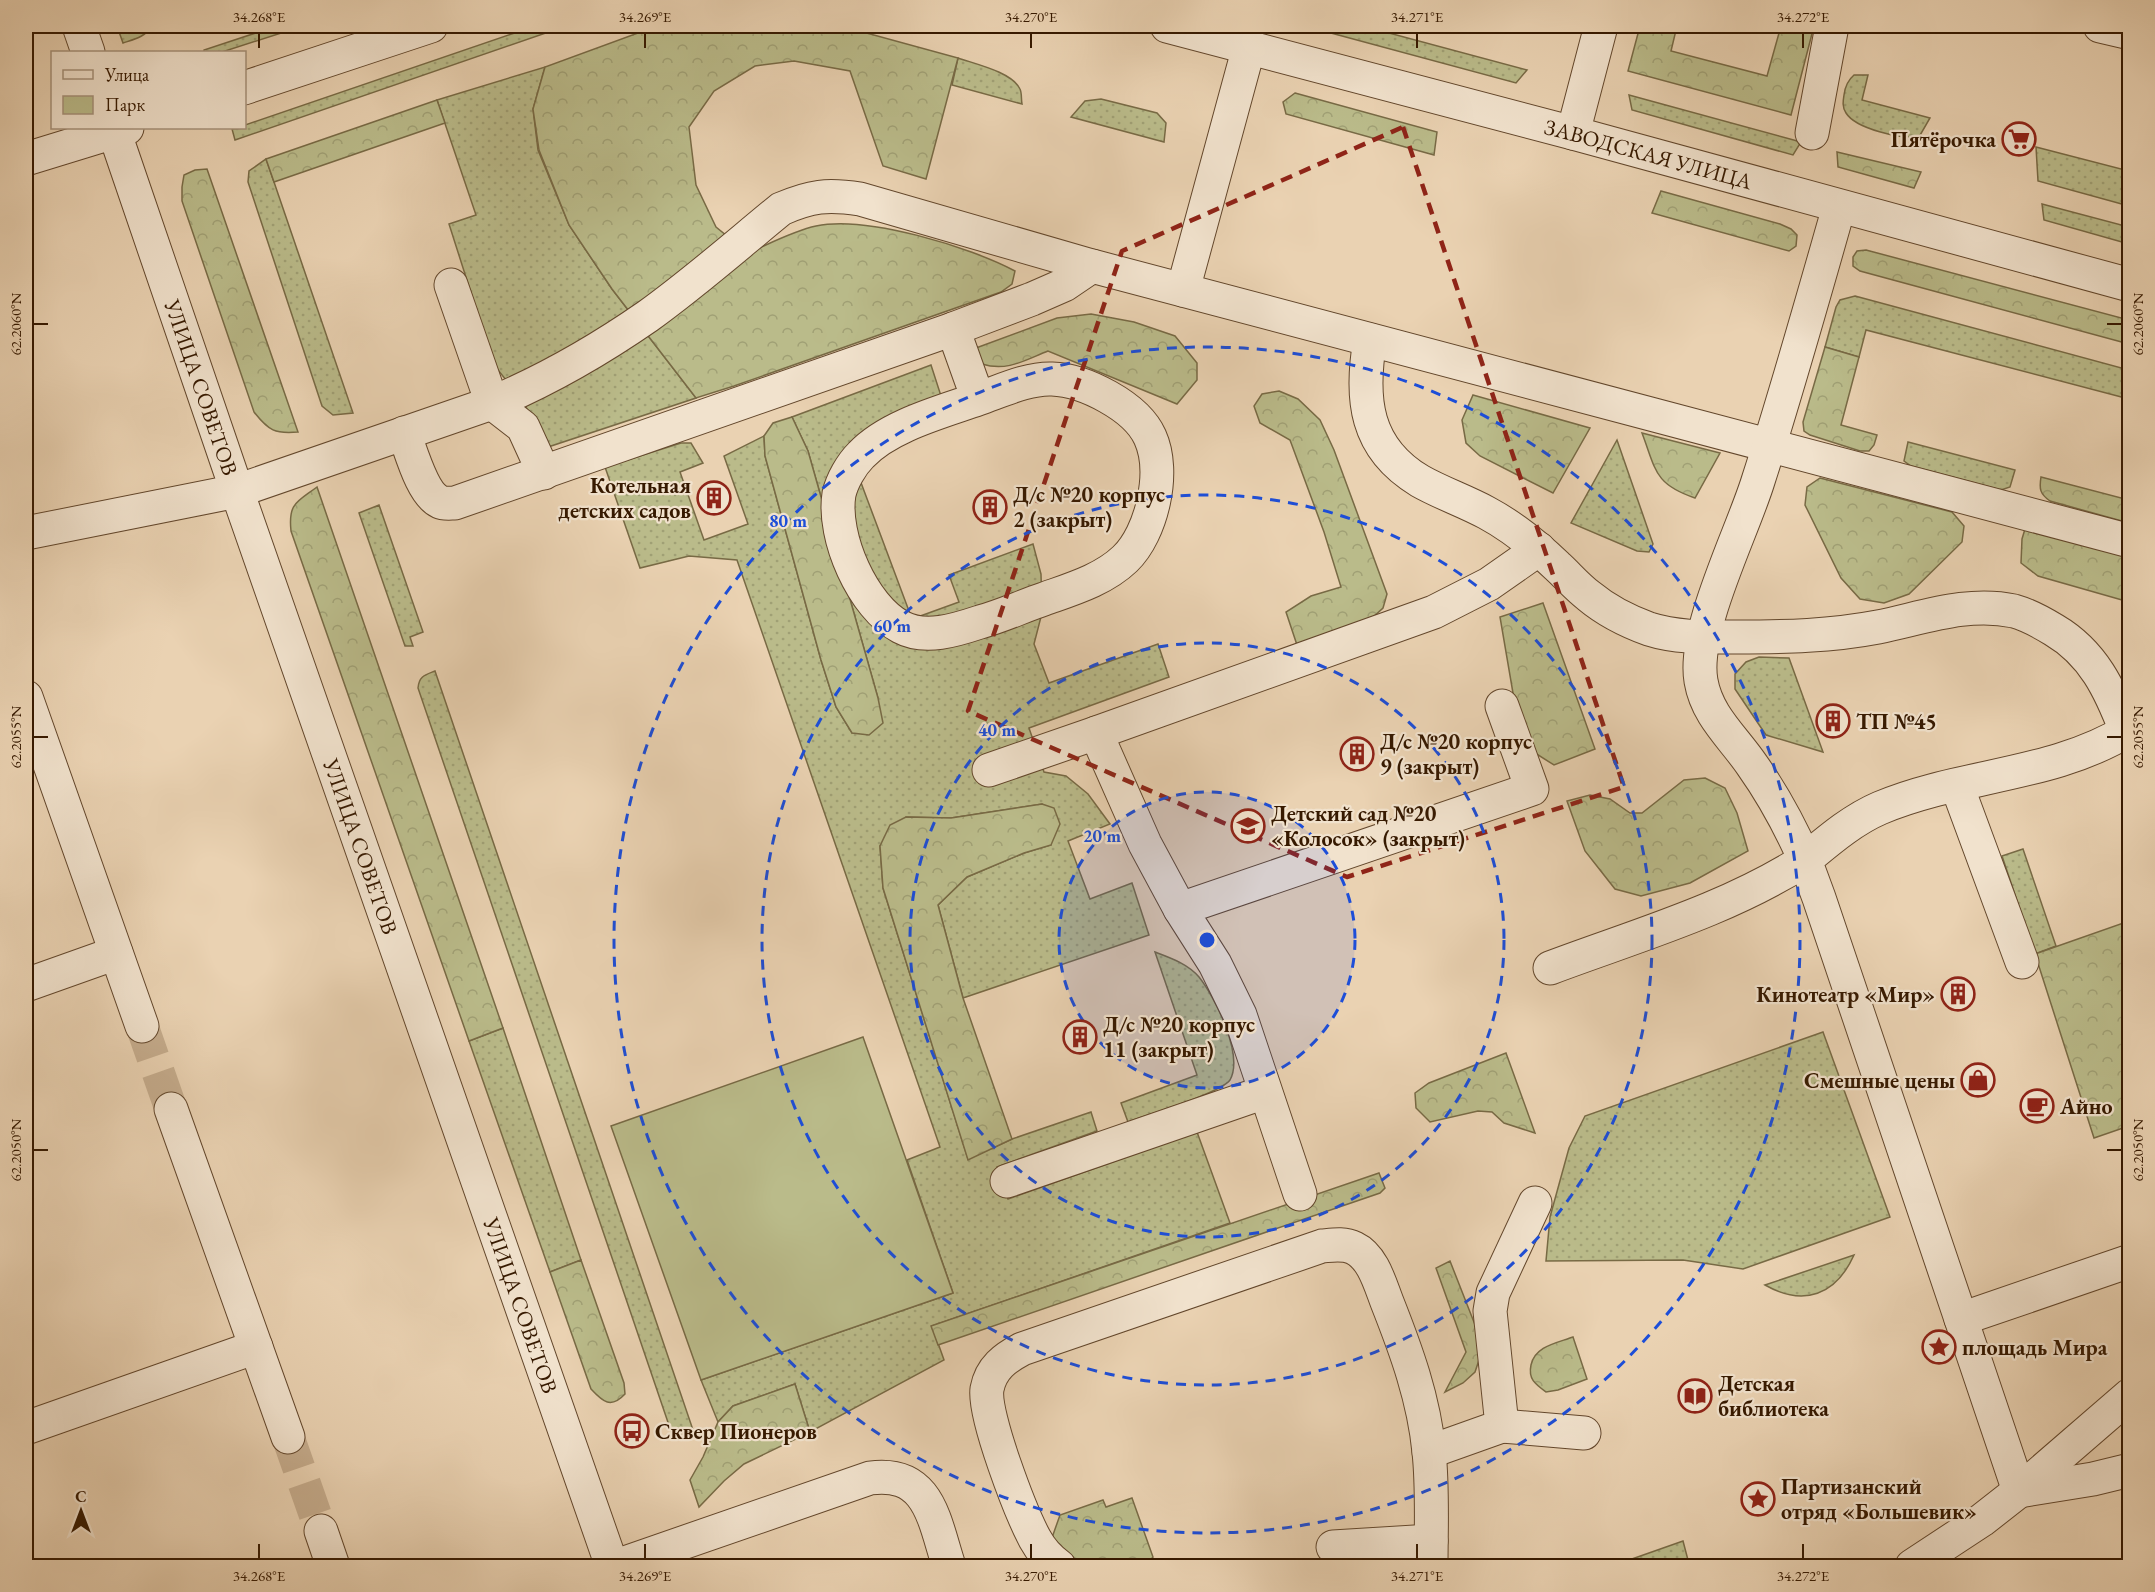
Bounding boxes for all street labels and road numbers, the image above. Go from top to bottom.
street label: ЗАВОДСКАЯ УЛИЦА [1541,112,1756,196]
street label: УЛИЦА СОВЕТОВ [158,294,245,479]
street label: УЛИЦА СОВЕТОВ [317,754,405,938]
street label: УЛИЦА СОВЕТОВ [477,1213,565,1397]

